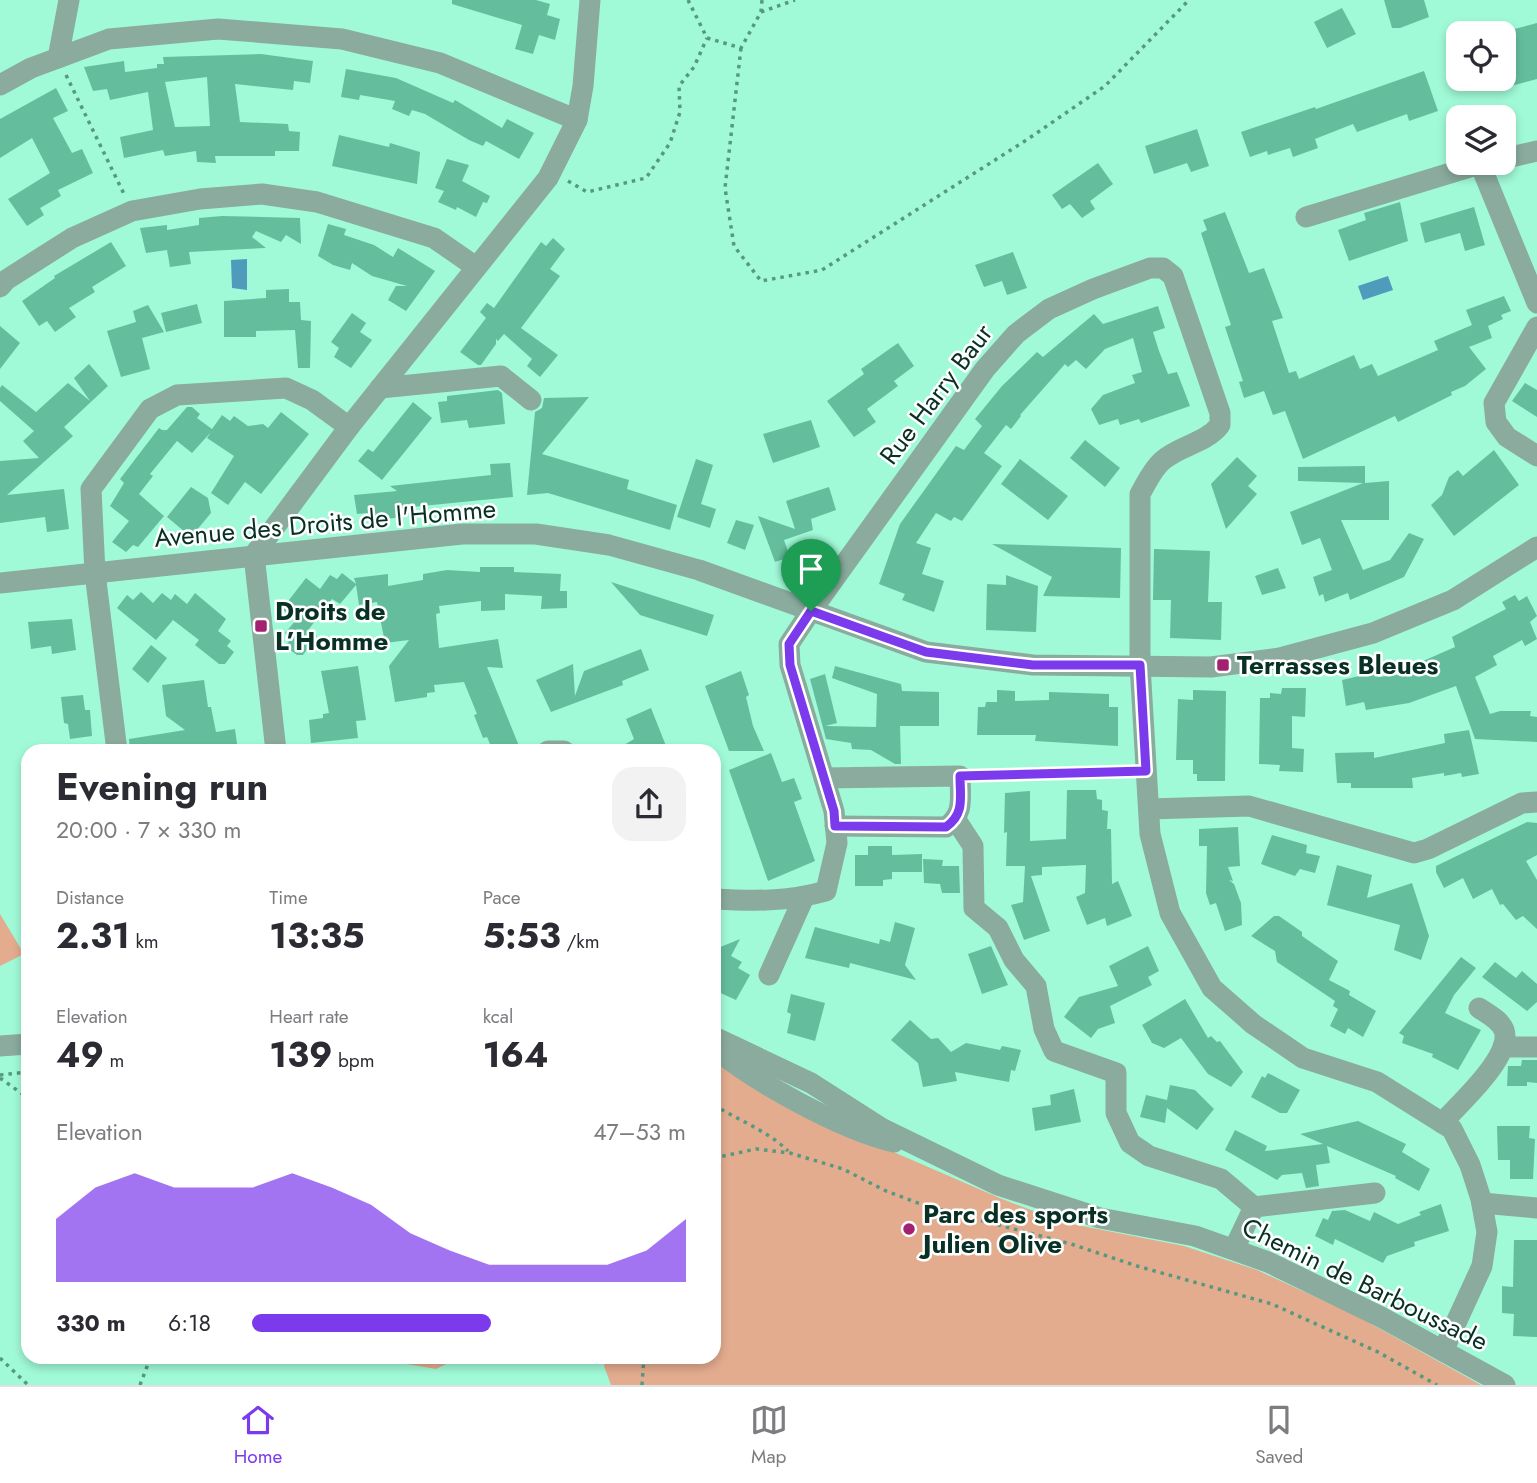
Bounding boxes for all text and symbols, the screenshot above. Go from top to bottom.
map controls [1446,21,1516,175]
button: locate [1446,21,1516,91]
button: layers [1446,105,1516,175]
street label: Rue Harry Baur [870,315,1002,472]
street label: Avenue des Droits de l'Homme [152,489,498,557]
pin [781,539,841,611]
icon: arrive [792,550,830,588]
place label: Droits de L’Homme [275,592,388,660]
marker: Droits de L’Homme [253,618,269,634]
place label: Terrasses Bleues [1237,646,1439,684]
marker: Terrasses Bleues [1215,657,1231,673]
text: Evening run [56,759,268,814]
button: share [612,767,686,841]
text: 20:00 · 7 × 330 m [56,813,241,847]
text: Distance [56,884,124,911]
text: Time [269,884,308,911]
text: Pace [483,884,521,911]
text: 2.31 [56,911,130,961]
text: 13:35 [269,911,364,961]
text: 5:53 [483,911,561,961]
text: km [130,928,159,955]
text: /km [561,928,599,955]
text: Elevation [56,1003,128,1030]
text: Heart rate [269,1003,349,1030]
text: kcal [483,1003,513,1030]
text: 49 [56,1030,104,1080]
text: 139 [269,1030,332,1080]
text: 164 [483,1030,548,1080]
text: m [104,1047,124,1074]
text: bpm [332,1047,374,1074]
text: Elevation [56,1115,143,1149]
text: 47–53 m [593,1115,686,1149]
place label: Parc des sports Julien Olive [918,1195,1108,1263]
street label: Chemin de Barboussade [1236,1208,1494,1360]
marker: Parc des sports Julien Olive [901,1221,917,1237]
text: 330 m [56,1306,126,1340]
text: 6:18 [168,1306,211,1340]
tab: Home [234,1401,282,1470]
tab: Map [750,1401,788,1470]
tab: Saved [1255,1401,1303,1470]

